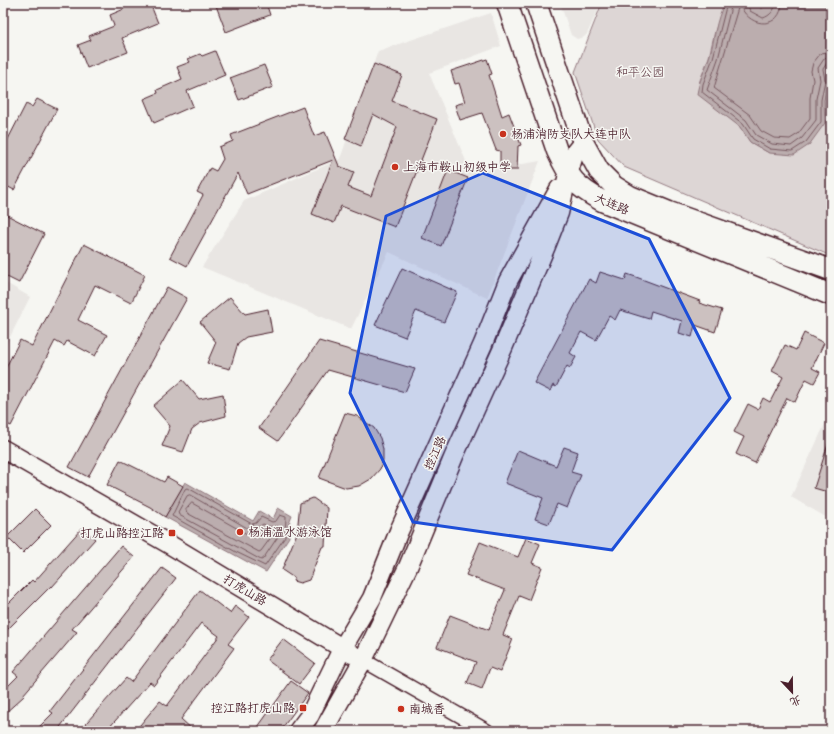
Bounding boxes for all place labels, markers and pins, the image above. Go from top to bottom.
place label: 杨浦消防支队大连中队 [511,127,631,141]
marker: 杨浦消防支队大连中队 [498,129,508,139]
place label: 上海市鞍山初级中学 [403,160,511,174]
marker: 上海市鞍山初级中学 [390,162,400,172]
place label: 杨浦温水游泳馆 [248,525,332,539]
place label: 打虎山路控江路 [80,526,164,540]
marker: 杨浦温水游泳馆 [235,527,245,537]
marker: 打虎山路控江路 [167,528,177,538]
place label: 控江路打虎山路 [211,701,295,715]
place label: 南城香 [409,702,445,716]
marker: 控江路打虎山路 [298,703,308,713]
marker: 南城香 [396,704,406,714]

